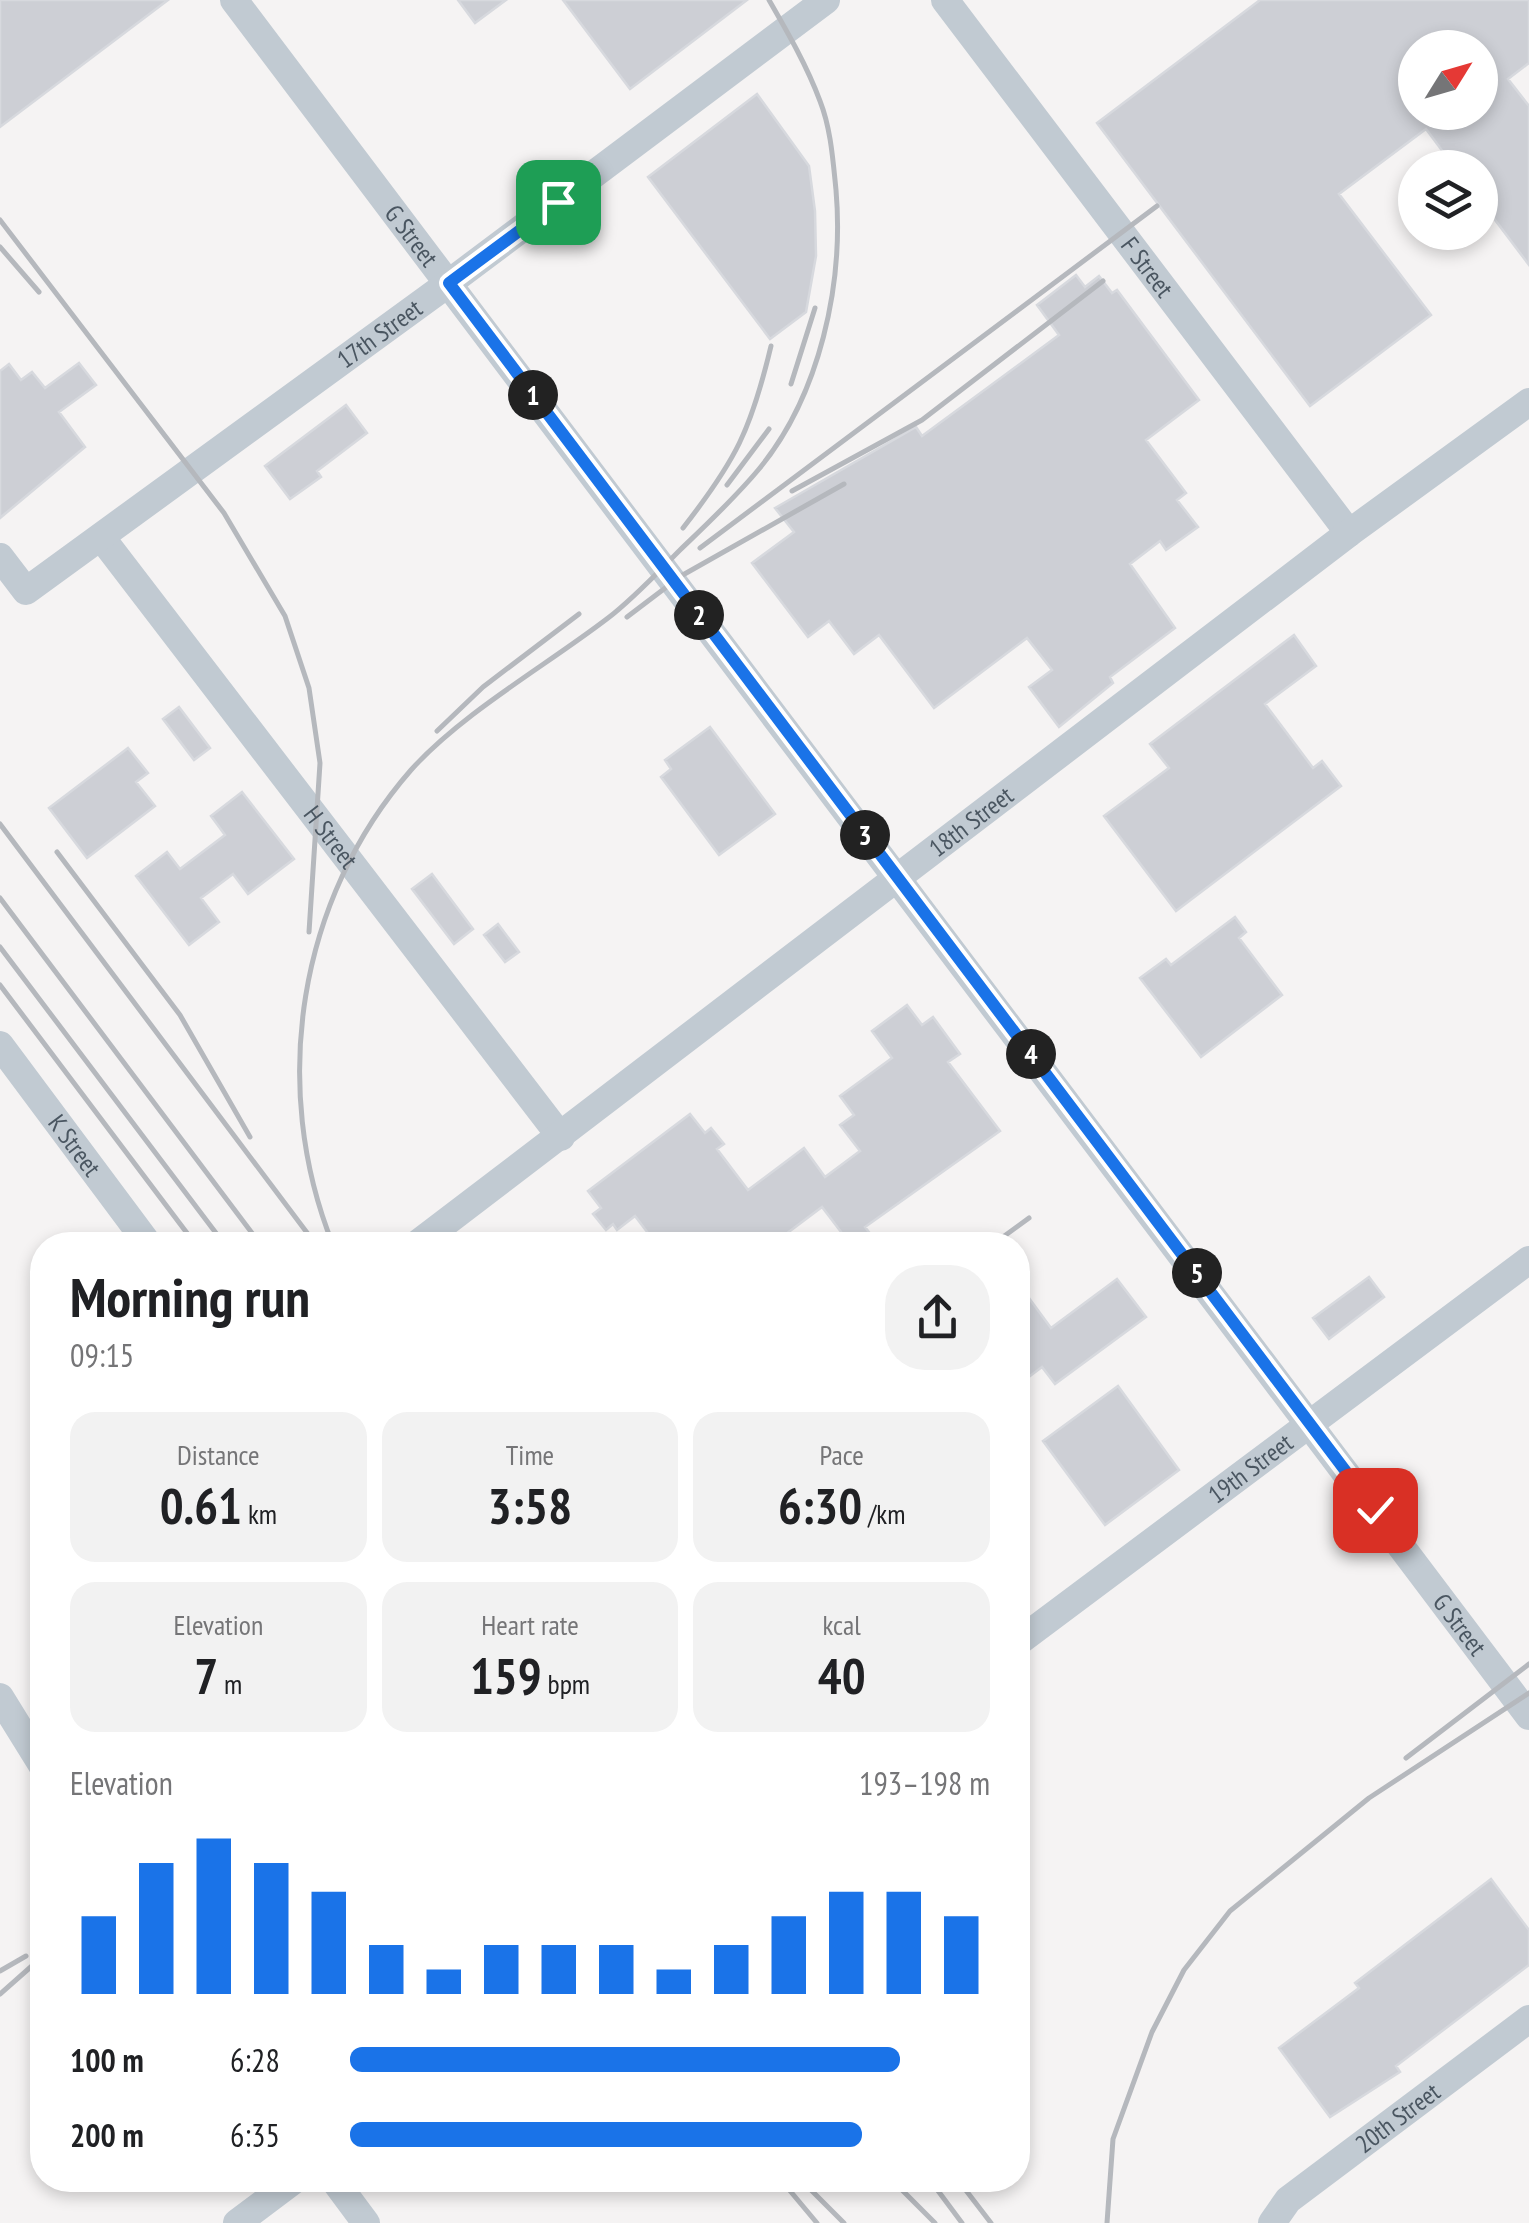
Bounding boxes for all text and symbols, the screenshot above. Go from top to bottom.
north arrow [1398,30,1498,130]
map controls [1398,30,1498,250]
button: layers [1398,150,1498,250]
pin [516,160,601,245]
icon: arrive [531,175,586,230]
street label: G Street [378,198,445,273]
street label: F Street [1114,230,1181,304]
street label: 17th Street [331,292,428,375]
pin: 1 [508,370,558,420]
text: 1 [526,376,540,413]
pin: 2 [674,590,724,640]
text: 2 [692,596,706,633]
street label: 18th Street [922,779,1019,864]
street label: H Street [297,799,365,875]
pin: 3 [840,810,890,860]
text: 3 [858,816,872,853]
pin: 4 [1006,1029,1056,1079]
text: 4 [1024,1035,1038,1072]
street label: K Street [41,1108,108,1182]
pin: 5 [1172,1248,1222,1298]
text: 5 [1190,1254,1204,1291]
text: Morning run [70,1261,310,1332]
button: share [885,1265,990,1370]
text: 09:15 [70,1334,134,1376]
street label: 19th Street [1202,1426,1299,1510]
text: Distance [177,1436,260,1473]
text: Time [506,1436,554,1473]
text: Pace [820,1436,864,1473]
pin [1333,1468,1418,1553]
text: 0.61 [160,1473,242,1538]
text: 3:58 [488,1473,572,1538]
text: 6:30 [778,1473,862,1538]
icon: check [1348,1483,1403,1538]
text: km [242,1495,277,1532]
text: /km [862,1495,905,1532]
street label: G Street [1426,1587,1494,1662]
text: Elevation [173,1606,263,1643]
text: Heart rate [481,1606,579,1643]
text: kcal [823,1606,861,1643]
text: 7 [194,1643,218,1708]
text: 159 [470,1643,542,1708]
text: 40 [818,1643,866,1708]
text: m [218,1665,242,1702]
text: bpm [542,1665,590,1702]
text: Elevation [70,1762,173,1804]
text: 193–198 m [859,1762,990,1804]
text: 100 m [70,2039,144,2081]
text: 6:28 [230,2039,280,2081]
street label: 20th Street [1349,2076,1446,2160]
text: 200 m [70,2114,144,2156]
text: 6:35 [230,2114,280,2156]

